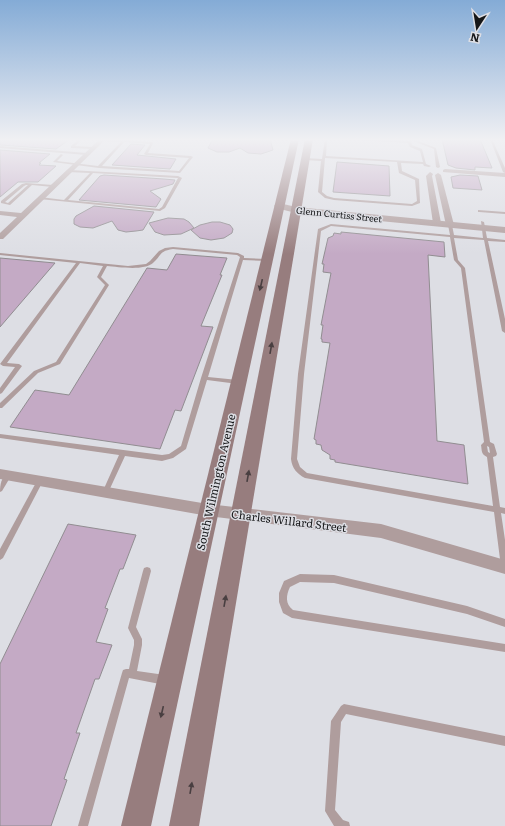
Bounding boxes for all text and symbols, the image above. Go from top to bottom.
north arrow [457,8,497,48]
text: N [469,30,481,48]
street label: Glenn Curtiss Street [295,203,383,226]
one-way arrow [257,279,263,291]
one-way arrow [268,342,274,354]
street label: South Wilmington Avenue [192,412,239,552]
one-way arrow [245,470,251,482]
street label: Charles Willard Street [230,505,348,535]
one-way arrow [222,595,228,607]
one-way arrow [158,706,164,718]
one-way arrow [188,782,194,794]

